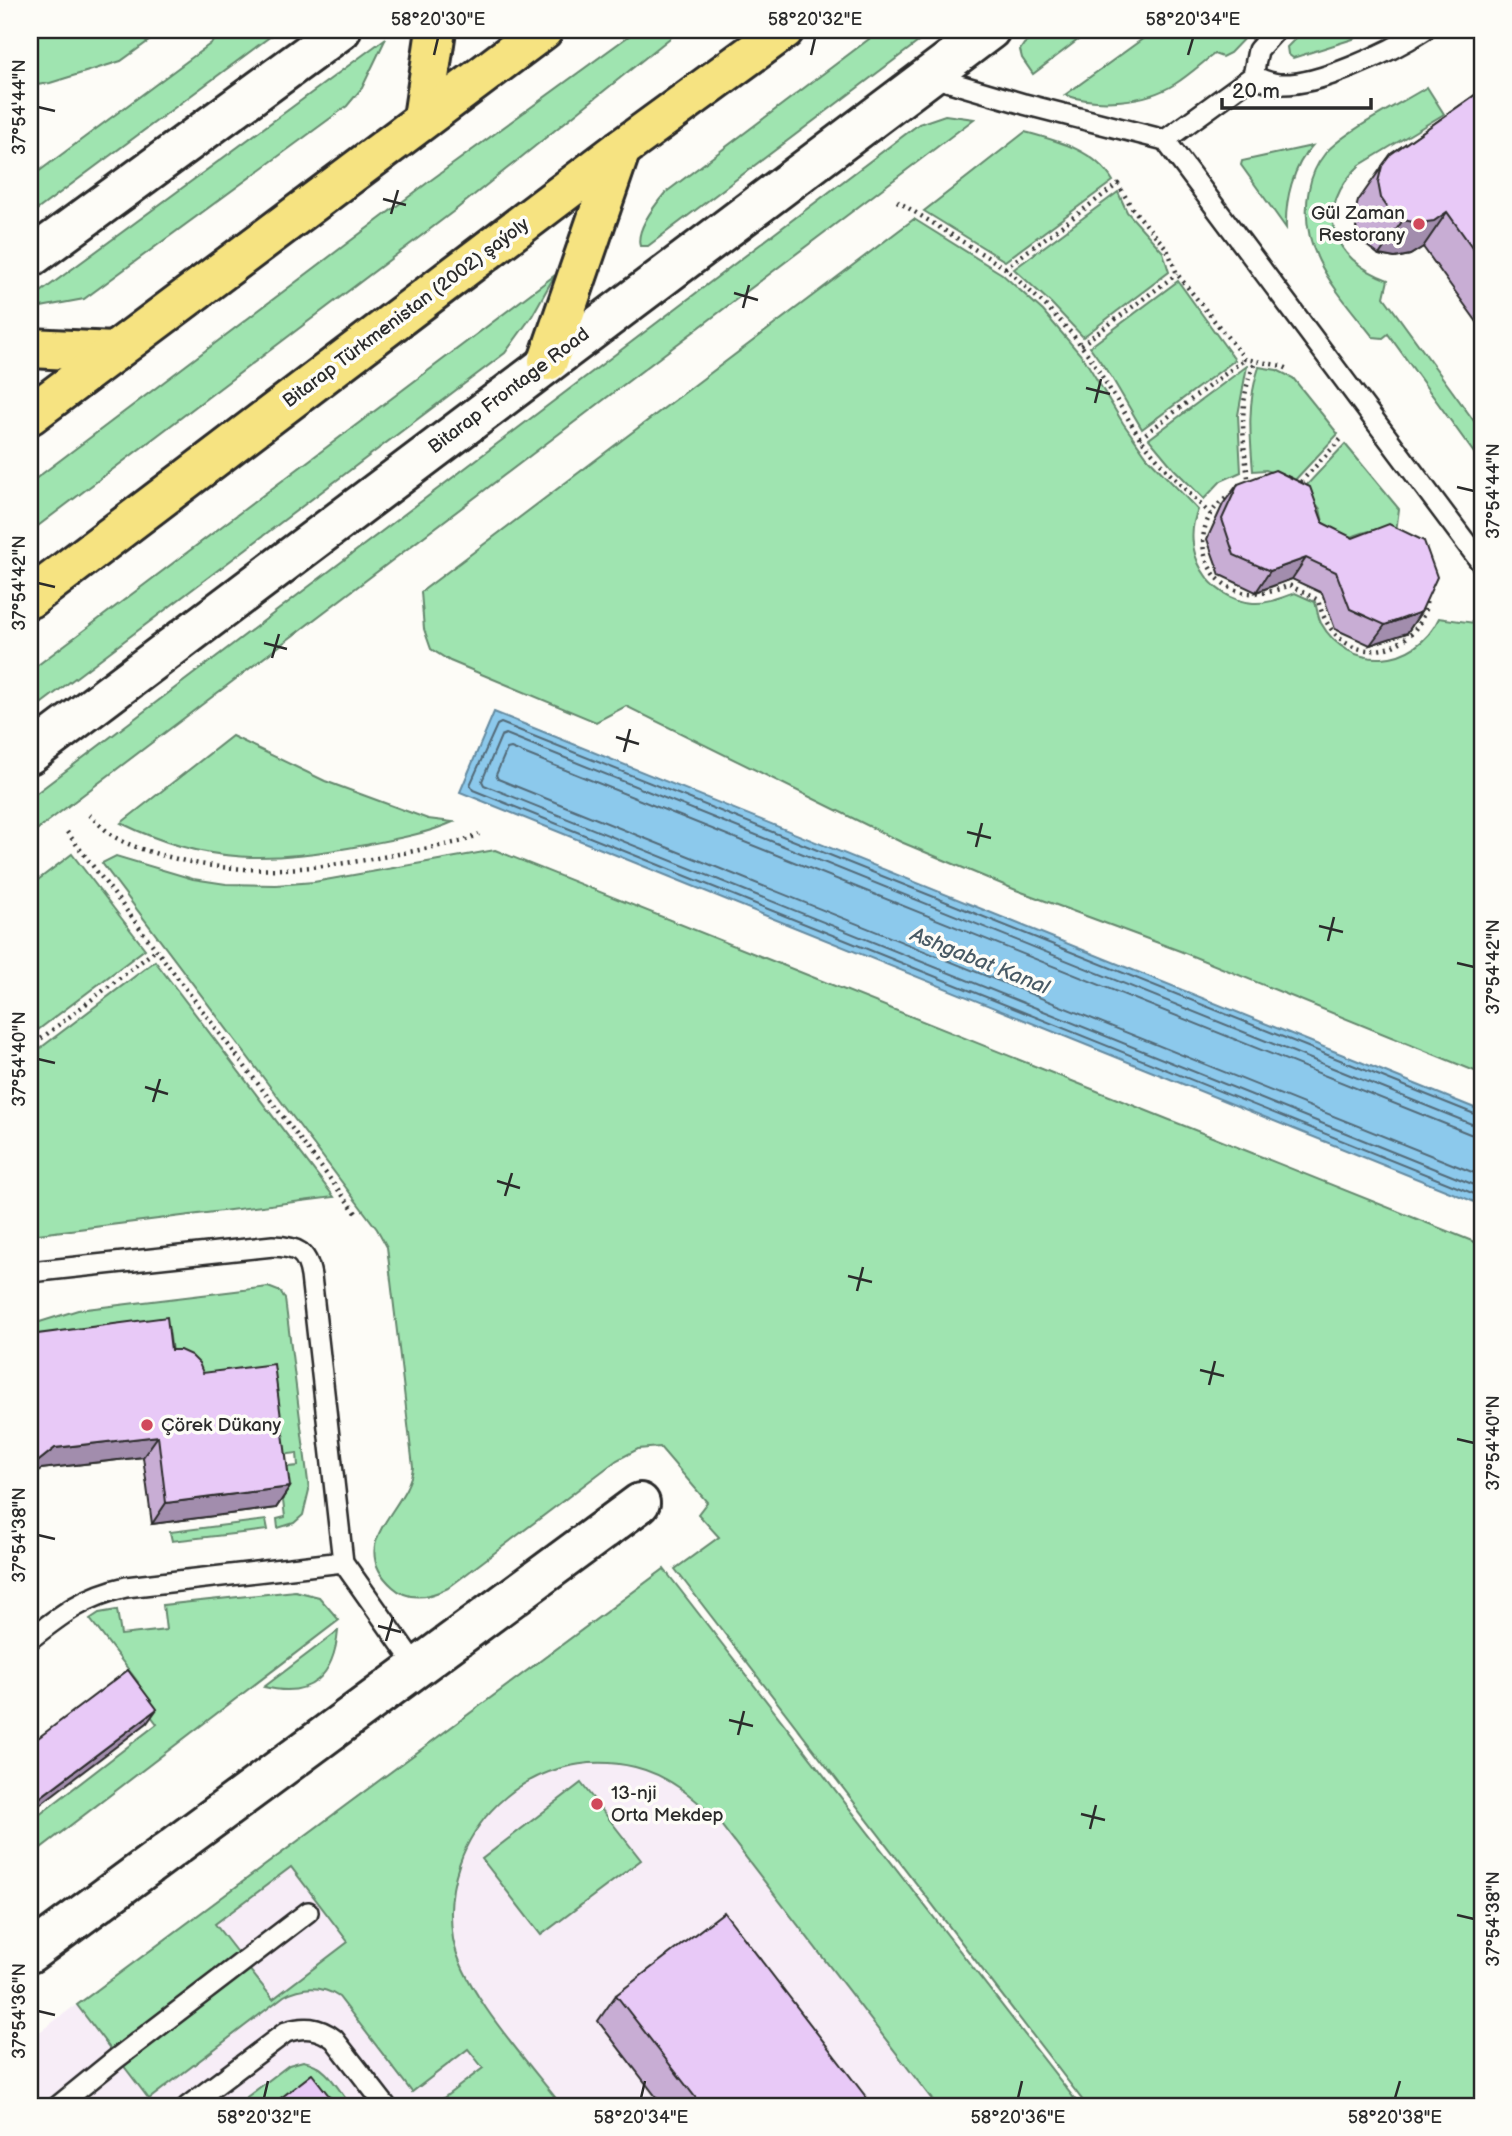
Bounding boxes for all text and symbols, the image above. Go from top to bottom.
text: 58°20'30"E [391,9,485,30]
text: 58°20'32"E [768,9,862,30]
text: 58°20'34"E [1146,9,1241,30]
text: 37°54'44"N [9,59,30,155]
scale bar [1222,66,1370,110]
text: 20 m [1232,79,1280,104]
place label: Gül Zaman Restorany [1311,202,1405,247]
street label: Bitarap Türkmenistan (2002) şaýoly [278,213,534,413]
marker: Gül Zaman Restorany [1411,216,1427,232]
street label: Bitarap Frontage Road [424,323,594,459]
text: 37°54'44"N [1483,443,1504,539]
text: 37°54'42"N [9,535,30,631]
text: 37°54'42"N [1483,919,1504,1015]
water label: Ashgabat Kanal [906,921,1054,1001]
text: 37°54'40"N [9,1011,30,1107]
text: 37°54'40"N [1483,1395,1504,1491]
place label: Çörek Dükany [161,1414,281,1437]
marker: Çörek Dükany [139,1417,155,1433]
text: 37°54'38"N [9,1487,30,1583]
place label: 13-nji Orta Mekdep [611,1782,724,1827]
marker: 13-nji Orta Mekdep [589,1796,605,1812]
text: 37°54'38"N [1483,1871,1504,1967]
text: 37°54'36"N [9,1963,30,2059]
text: 58°20'32"E [217,2107,311,2128]
text: 58°20'34"E [594,2107,689,2128]
text: 58°20'36"E [971,2107,1066,2128]
text: 58°20'38"E [1348,2107,1442,2128]

